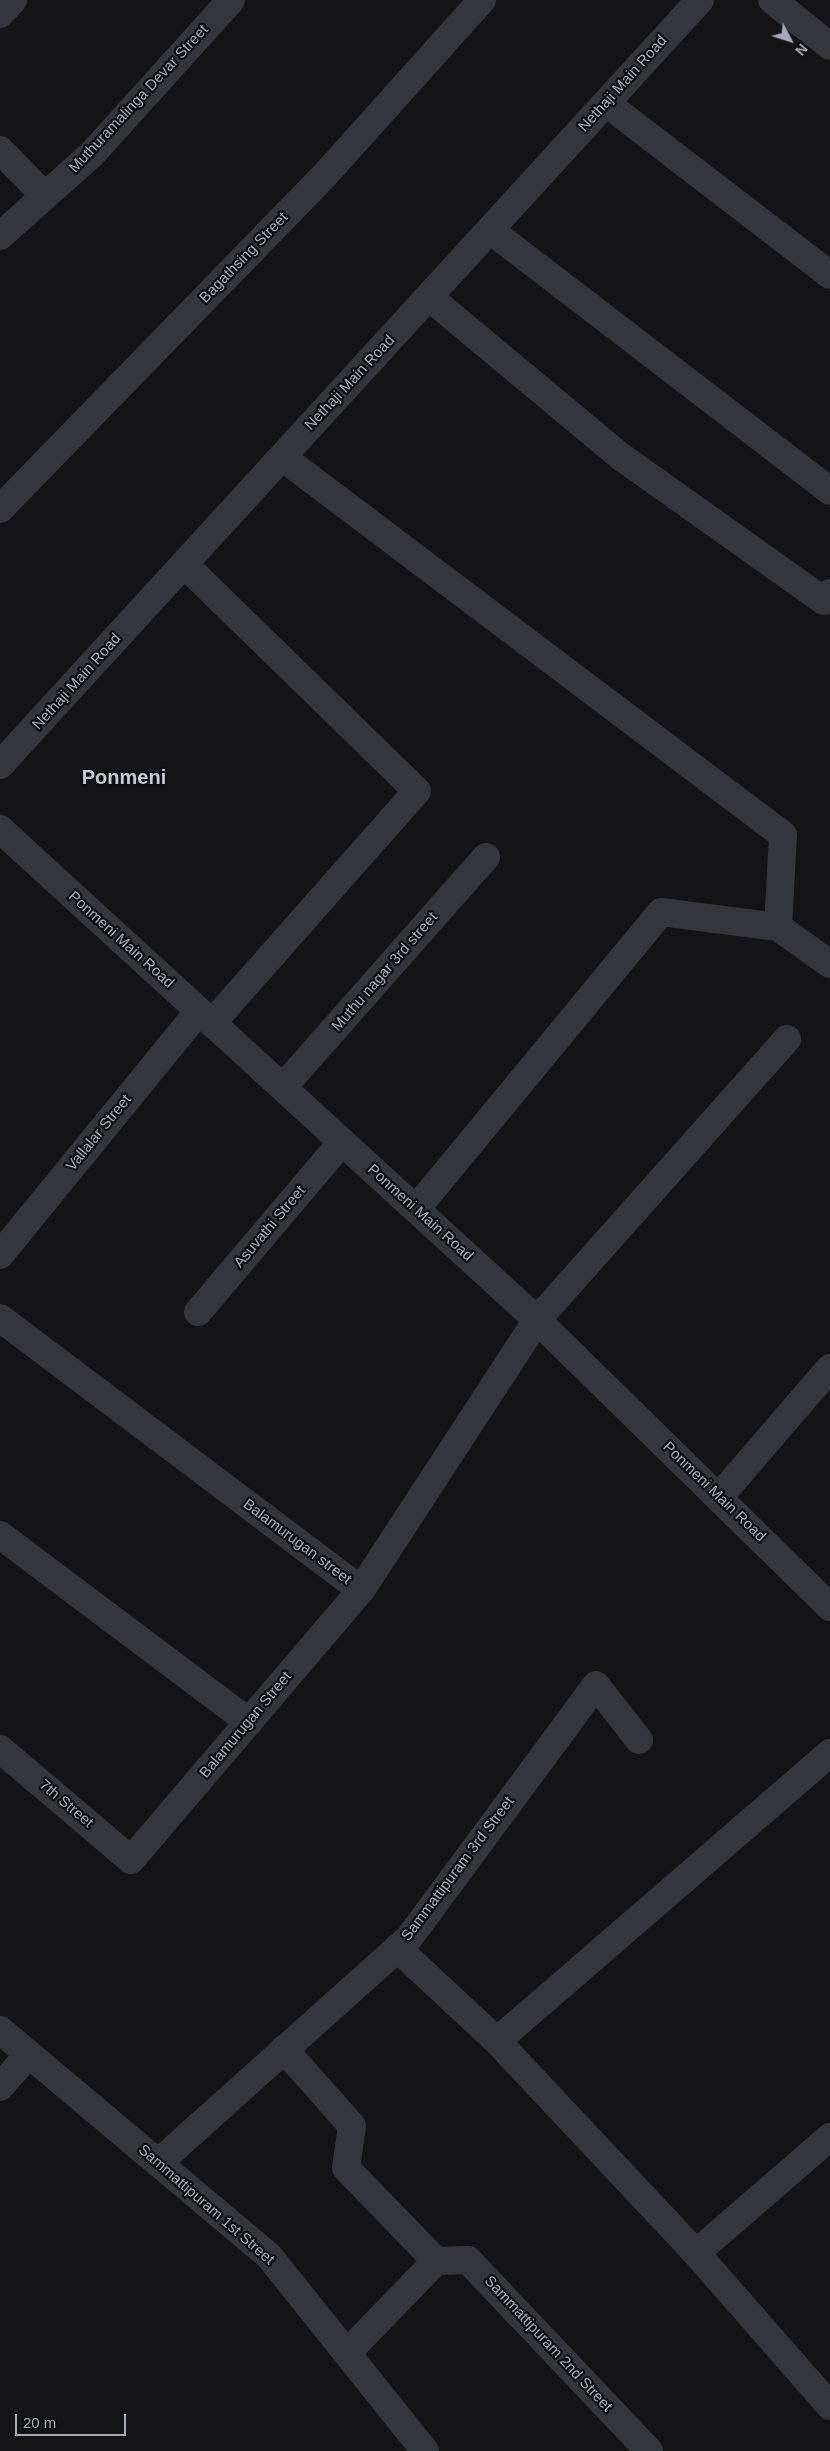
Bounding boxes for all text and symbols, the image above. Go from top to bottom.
north arrow [765,15,815,65]
street label: Muthuramalinga Devar Street [66,21,212,177]
street label: Nethaji Main Road [575,32,671,136]
text: N [792,41,811,59]
street label: Bagathsing Street [196,209,292,307]
street label: Nethaji Main Road [301,332,399,434]
street label: Nethaji Main Road [29,630,125,734]
district label: Ponmeni [82,766,166,790]
street label: Ponmeni Main Road [64,888,178,992]
street label: Muthu nagar 3rd street [328,909,442,1035]
street label: Vallalar Street [63,1091,135,1175]
street label: Ponmeni Main Road [363,1161,477,1265]
street label: Asuvathi Street [230,1182,310,1272]
street label: Ponmeni Main Road [659,1438,769,1546]
street label: Balamurugan street [239,1495,355,1589]
street label: Balamurugan Street [196,1668,296,1782]
street label: 7th Street [35,1776,97,1832]
street label: Sammattipuram 3rd Street [398,1793,518,1945]
street label: Sammattipuram 1st Street [134,2141,278,2269]
street label: Sammattipuram 2nd Street [480,2272,616,2416]
scale bar [18,2404,129,2436]
text: 20 m [23,2414,56,2431]

